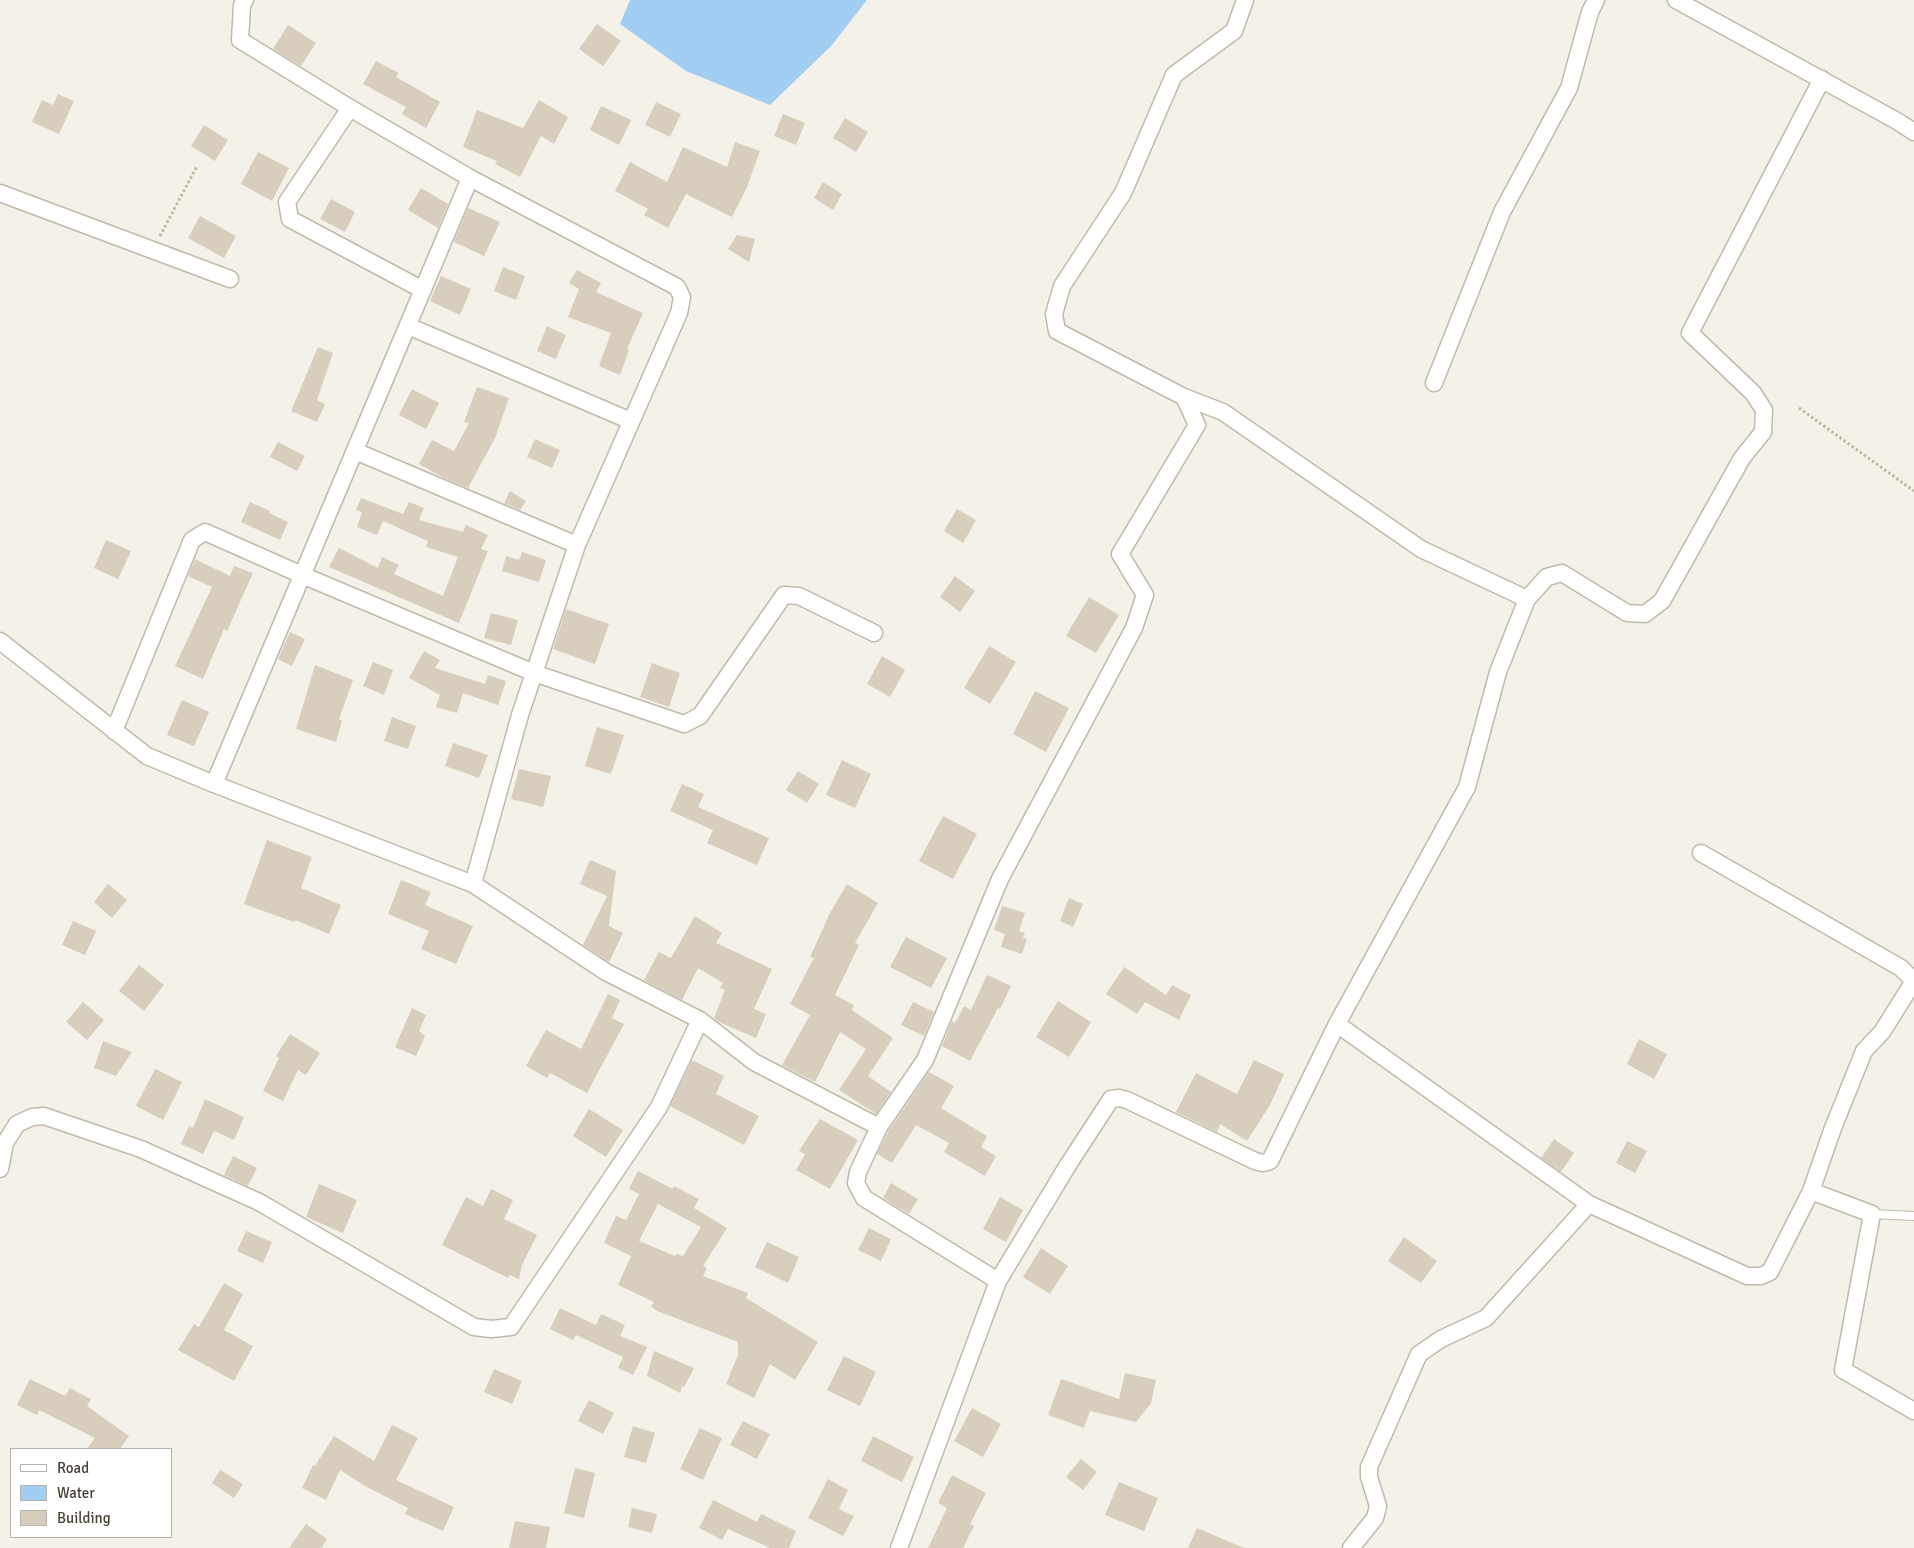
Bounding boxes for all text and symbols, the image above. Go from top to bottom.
legend [10,1448,172,1538]
text: Road [57,1459,89,1477]
text: Water [57,1484,95,1502]
text: Building [57,1509,111,1527]

